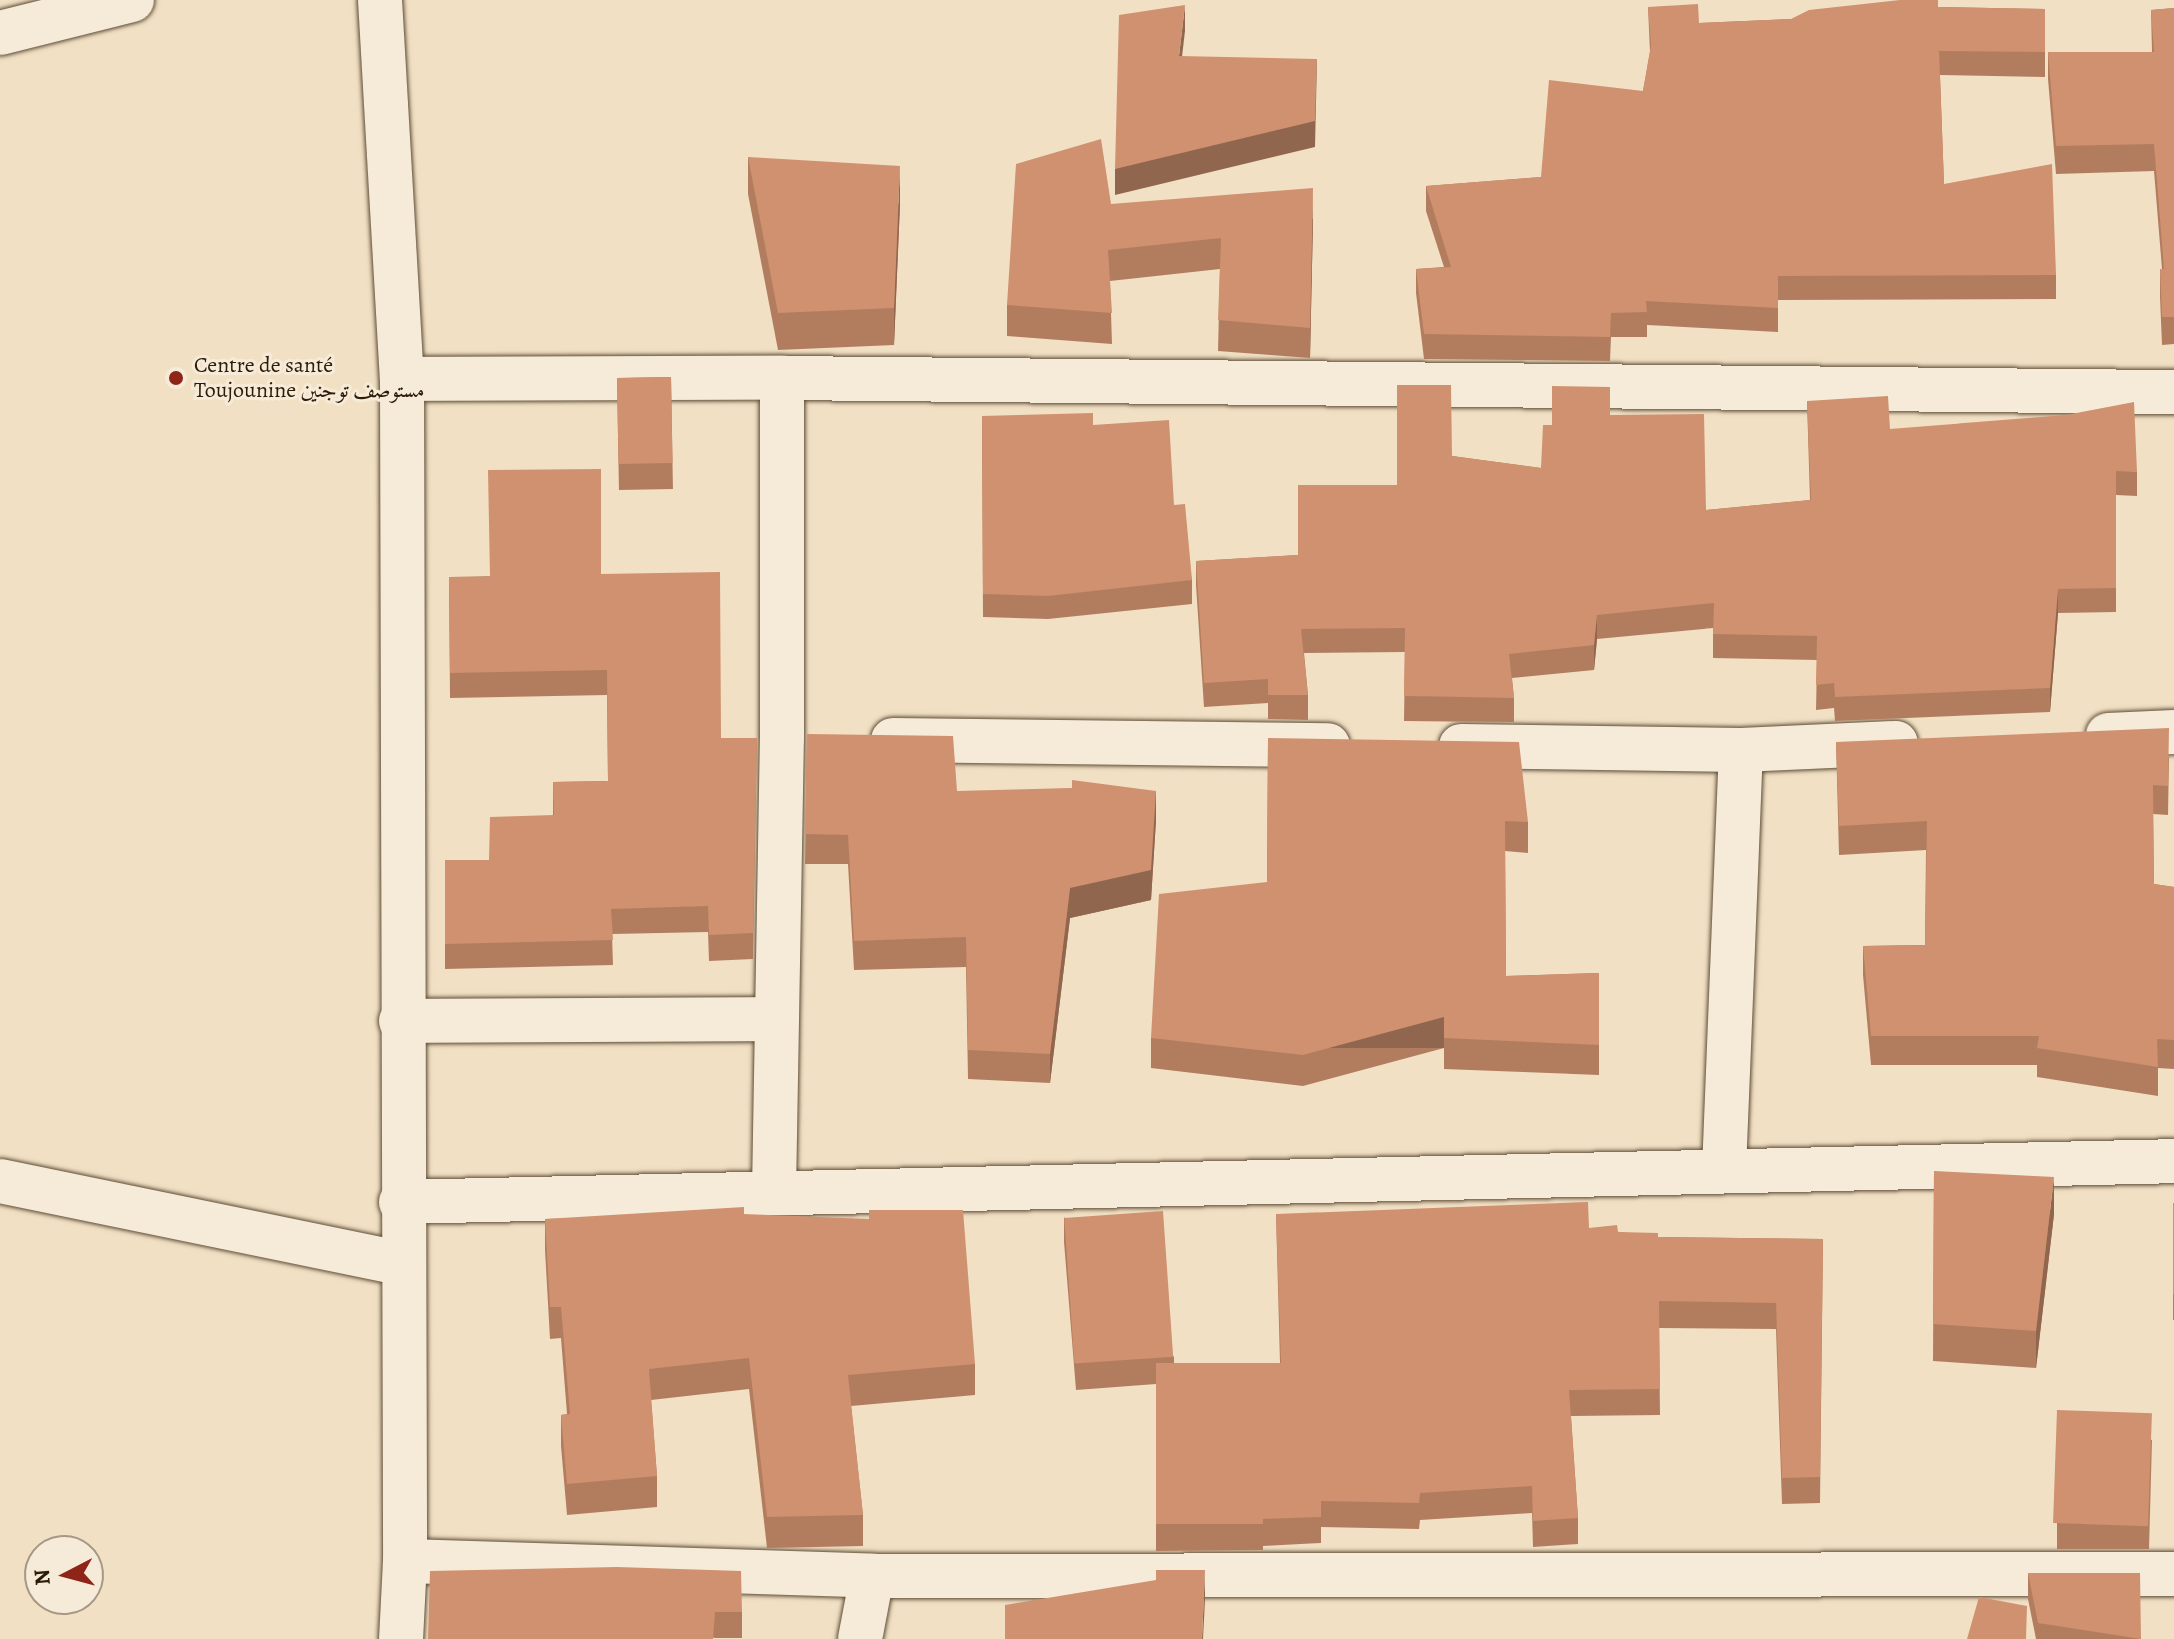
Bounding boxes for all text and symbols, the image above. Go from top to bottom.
place label: Centre de santé Toujounine مستوصف توجنين [194,352,425,404]
marker: Centre de santé Toujounine مستوصف توجنين [165,367,187,389]
north arrow [24,1535,104,1615]
text: N [26,1568,58,1587]

